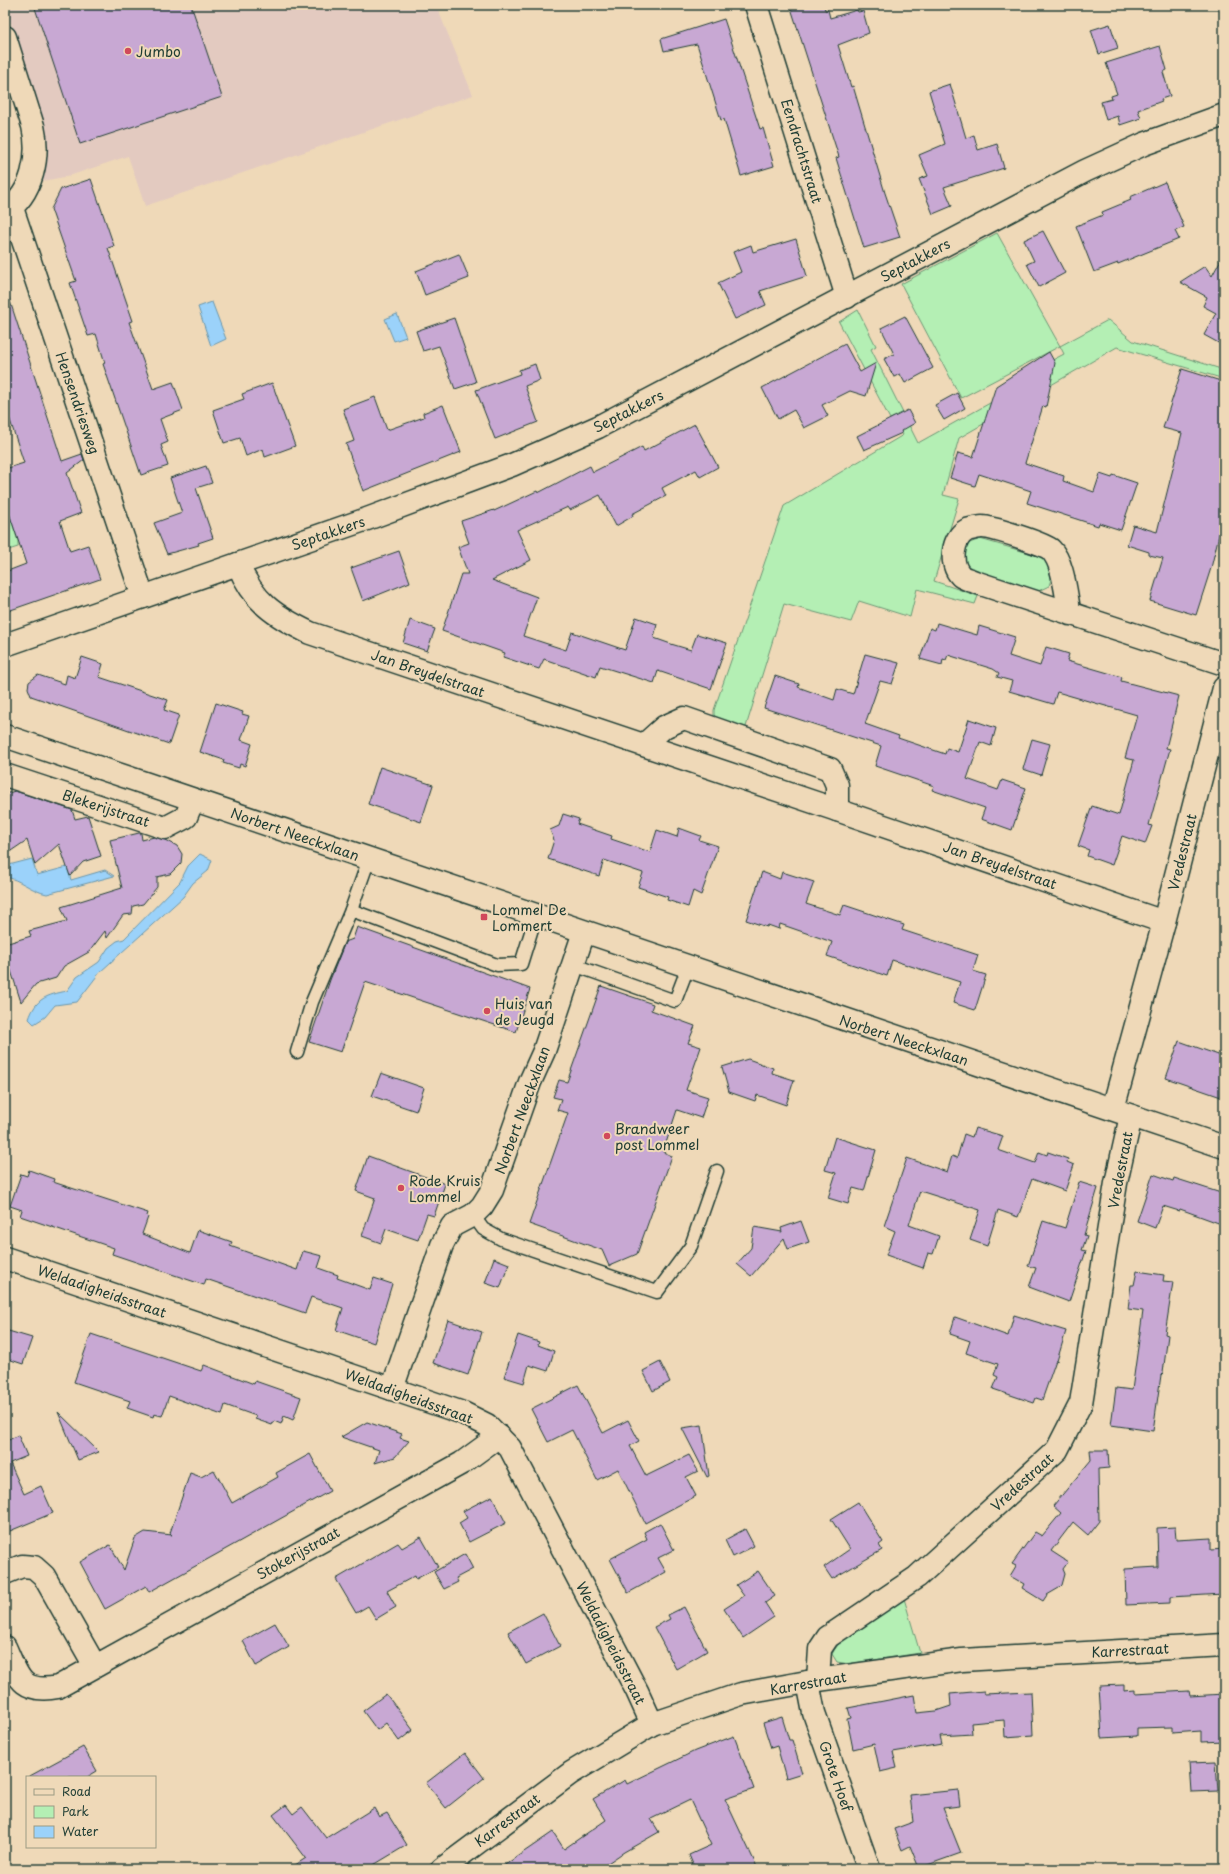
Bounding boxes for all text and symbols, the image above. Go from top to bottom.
place label: Jumbo [136,41,181,62]
marker: Jumbo [123,46,133,56]
street label: Eendrachtstraat [776,96,828,206]
street label: Septakkers [876,233,954,287]
street label: Hensendriesweg [51,349,105,457]
street label: Septakkers [589,384,667,438]
street label: Septakkers [288,511,368,555]
street label: Jan Breydelstraat [368,644,488,702]
street label: Blekerijstraat [60,784,153,832]
street label: Norbert Neeckxlaan [228,802,362,866]
street label: Vredestraat [1162,811,1202,893]
street label: Jan Breydelstraat [940,836,1060,894]
place label: Lommel De Lommert [492,899,567,936]
marker: Lommel De Lommert [479,912,489,922]
place label: Huis van de Jeugd [495,993,554,1030]
marker: Huis van de Jeugd [482,1006,492,1016]
street label: Norbert Neeckxlaan [837,1009,971,1071]
street label: Norbert Neeckxlaan [489,1043,555,1177]
place label: Brandweer post Lommel [615,1118,699,1155]
street label: Vredestraat [1102,1129,1138,1211]
marker: Brandweer post Lommel [602,1131,612,1141]
place label: Rode Kruis Lommel [409,1170,480,1207]
marker: Rode Kruis Lommel [396,1183,406,1193]
street label: Weldadigheidsstraat [35,1259,170,1323]
street label: Weldadigheidsstraat [342,1363,476,1429]
street label: Vredestraat [986,1448,1058,1516]
street label: Stokerijstraat [253,1521,344,1585]
street label: Weldadigheidsstraat [571,1578,651,1708]
street label: Karrestraat [1091,1637,1170,1663]
street label: Karrestraat [768,1666,848,1700]
street label: Grote Hoef [814,1738,858,1816]
legend [26,1776,156,1848]
text: Road [62,1782,91,1800]
street label: Karrestraat [470,1788,545,1852]
text: Park [62,1802,89,1820]
text: Water [62,1822,99,1840]

